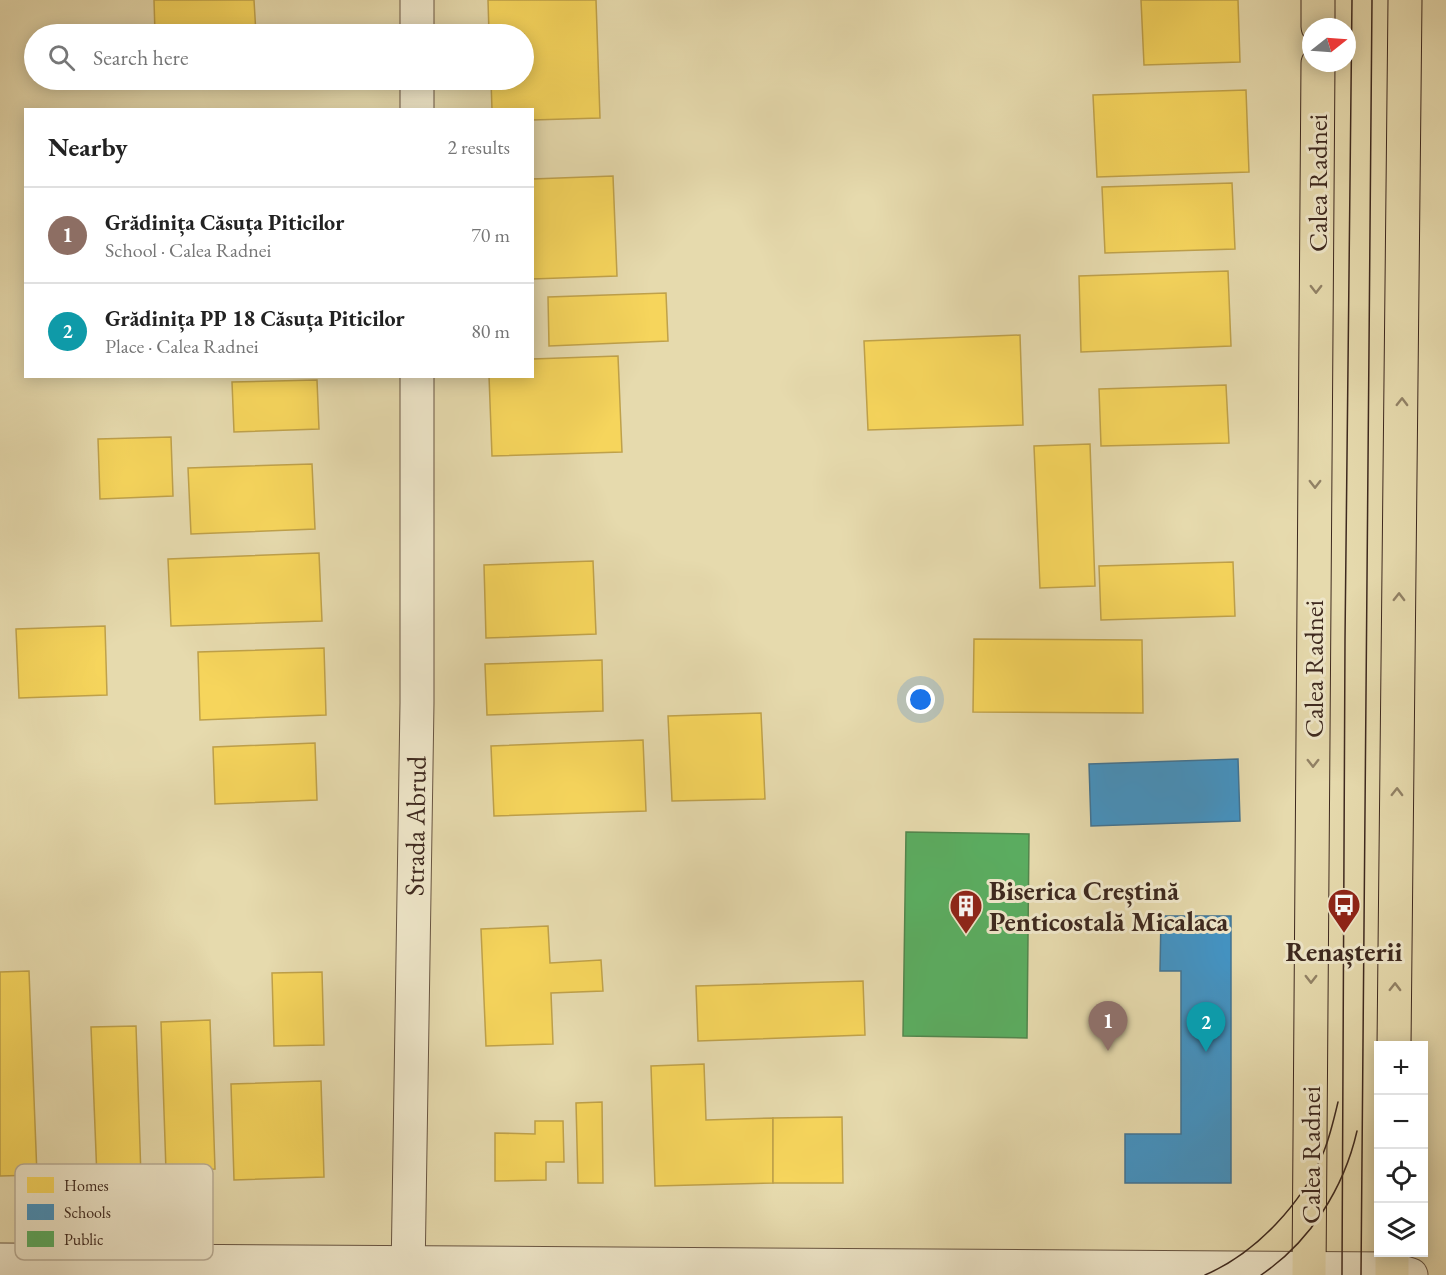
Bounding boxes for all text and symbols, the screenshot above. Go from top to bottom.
north arrow [1302,18,1356,72]
search box [24,24,534,90]
icon: search [45,41,78,74]
text: Search here [93,43,188,72]
street label: Calea Radnei [1300,114,1335,252]
text: Nearby [48,130,128,164]
text: 2 results [447,134,510,160]
text: Grădinița Căsuța Piticilor [105,208,344,237]
text: 1 [62,222,73,248]
text: 70 m [471,222,510,248]
text: School · Calea Radnei [105,237,271,263]
one-way arrow [1310,285,1323,294]
text: Grădinița PP 18 Căsuța Piticilor [105,304,405,333]
text: 2 [62,318,73,344]
text: 80 m [471,318,510,344]
text: Place · Calea Radnei [105,333,259,359]
one-way arrow [1395,398,1408,407]
one-way arrow [1309,480,1321,489]
one-way arrow [1393,593,1405,602]
street label: Calea Radnei [1296,600,1331,738]
your location [906,685,935,714]
street label: Strada Abrud [396,755,434,896]
one-way arrow [1306,759,1319,768]
one-way arrow [1391,788,1403,797]
place label: Biserica Creștină Penticostală Micalaca [989,873,1228,939]
bus stop icon: Renașterii [1326,887,1362,934]
building icon: Biserica Creștină Penticostală Micalaca [948,888,984,935]
place label: Renașterii [1285,934,1403,969]
one-way arrow [1305,975,1317,984]
one-way arrow [1389,983,1401,992]
pin: 1 [1088,1002,1128,1051]
pin: 2 [1186,1002,1226,1052]
map controls [1374,1041,1428,1257]
button: + [1374,1041,1428,1095]
street label: Calea Radnei [1293,1086,1328,1224]
button: − [1374,1095,1428,1149]
button: locate [1374,1149,1428,1203]
legend [15,1164,213,1260]
text: Homes [64,1175,109,1196]
text: Schools [64,1202,111,1223]
button: layers [1374,1203,1428,1257]
text: Public [64,1229,104,1250]

